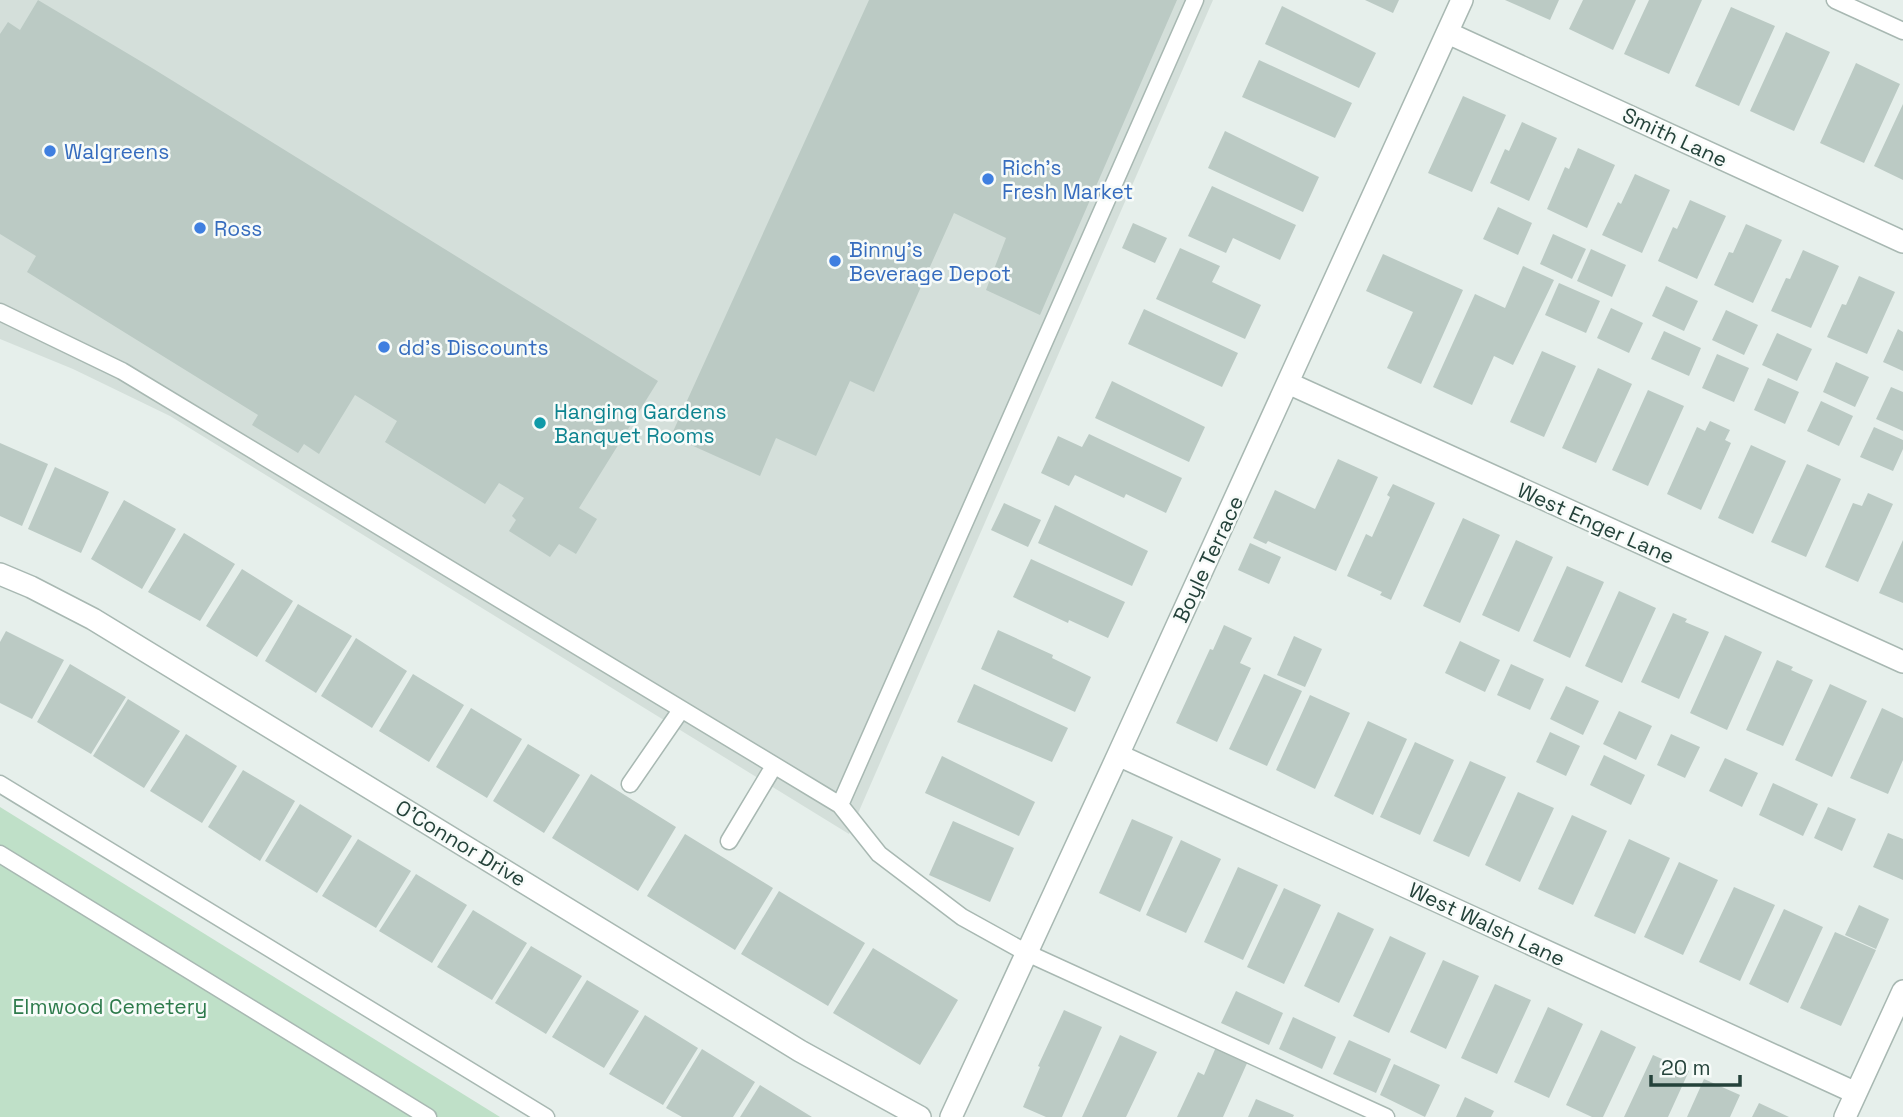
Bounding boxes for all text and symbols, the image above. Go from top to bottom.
street label: Smith Lane [1618,101,1732,173]
place label: Walgreens [64,138,169,165]
marker: Walgreens [42,143,58,159]
place label: Rich's Fresh Market [1002,154,1133,205]
marker: Rich's Fresh Market [980,171,996,187]
place label: Ross [214,215,262,242]
marker: Ross [192,220,208,236]
place label: Binny's Beverage Depot [849,236,1011,287]
marker: Binny's Beverage Depot [827,253,843,269]
place label: dd's Discounts [398,334,549,361]
marker: dd's Discounts [376,339,392,355]
place label: Hanging Gardens Banquet Rooms [554,398,726,449]
marker: Hanging Gardens Banquet Rooms [532,415,548,431]
street label: West Enger Lane [1513,476,1679,570]
street label: Boyle Terrace [1167,491,1249,627]
street label: O'Connor Drive [391,793,531,893]
street label: West Walsh Lane [1404,876,1570,972]
park label: Elmwood Cemetery [13,993,207,1020]
scale bar [1651,1044,1740,1088]
text: 20 m [1661,1054,1711,1081]

